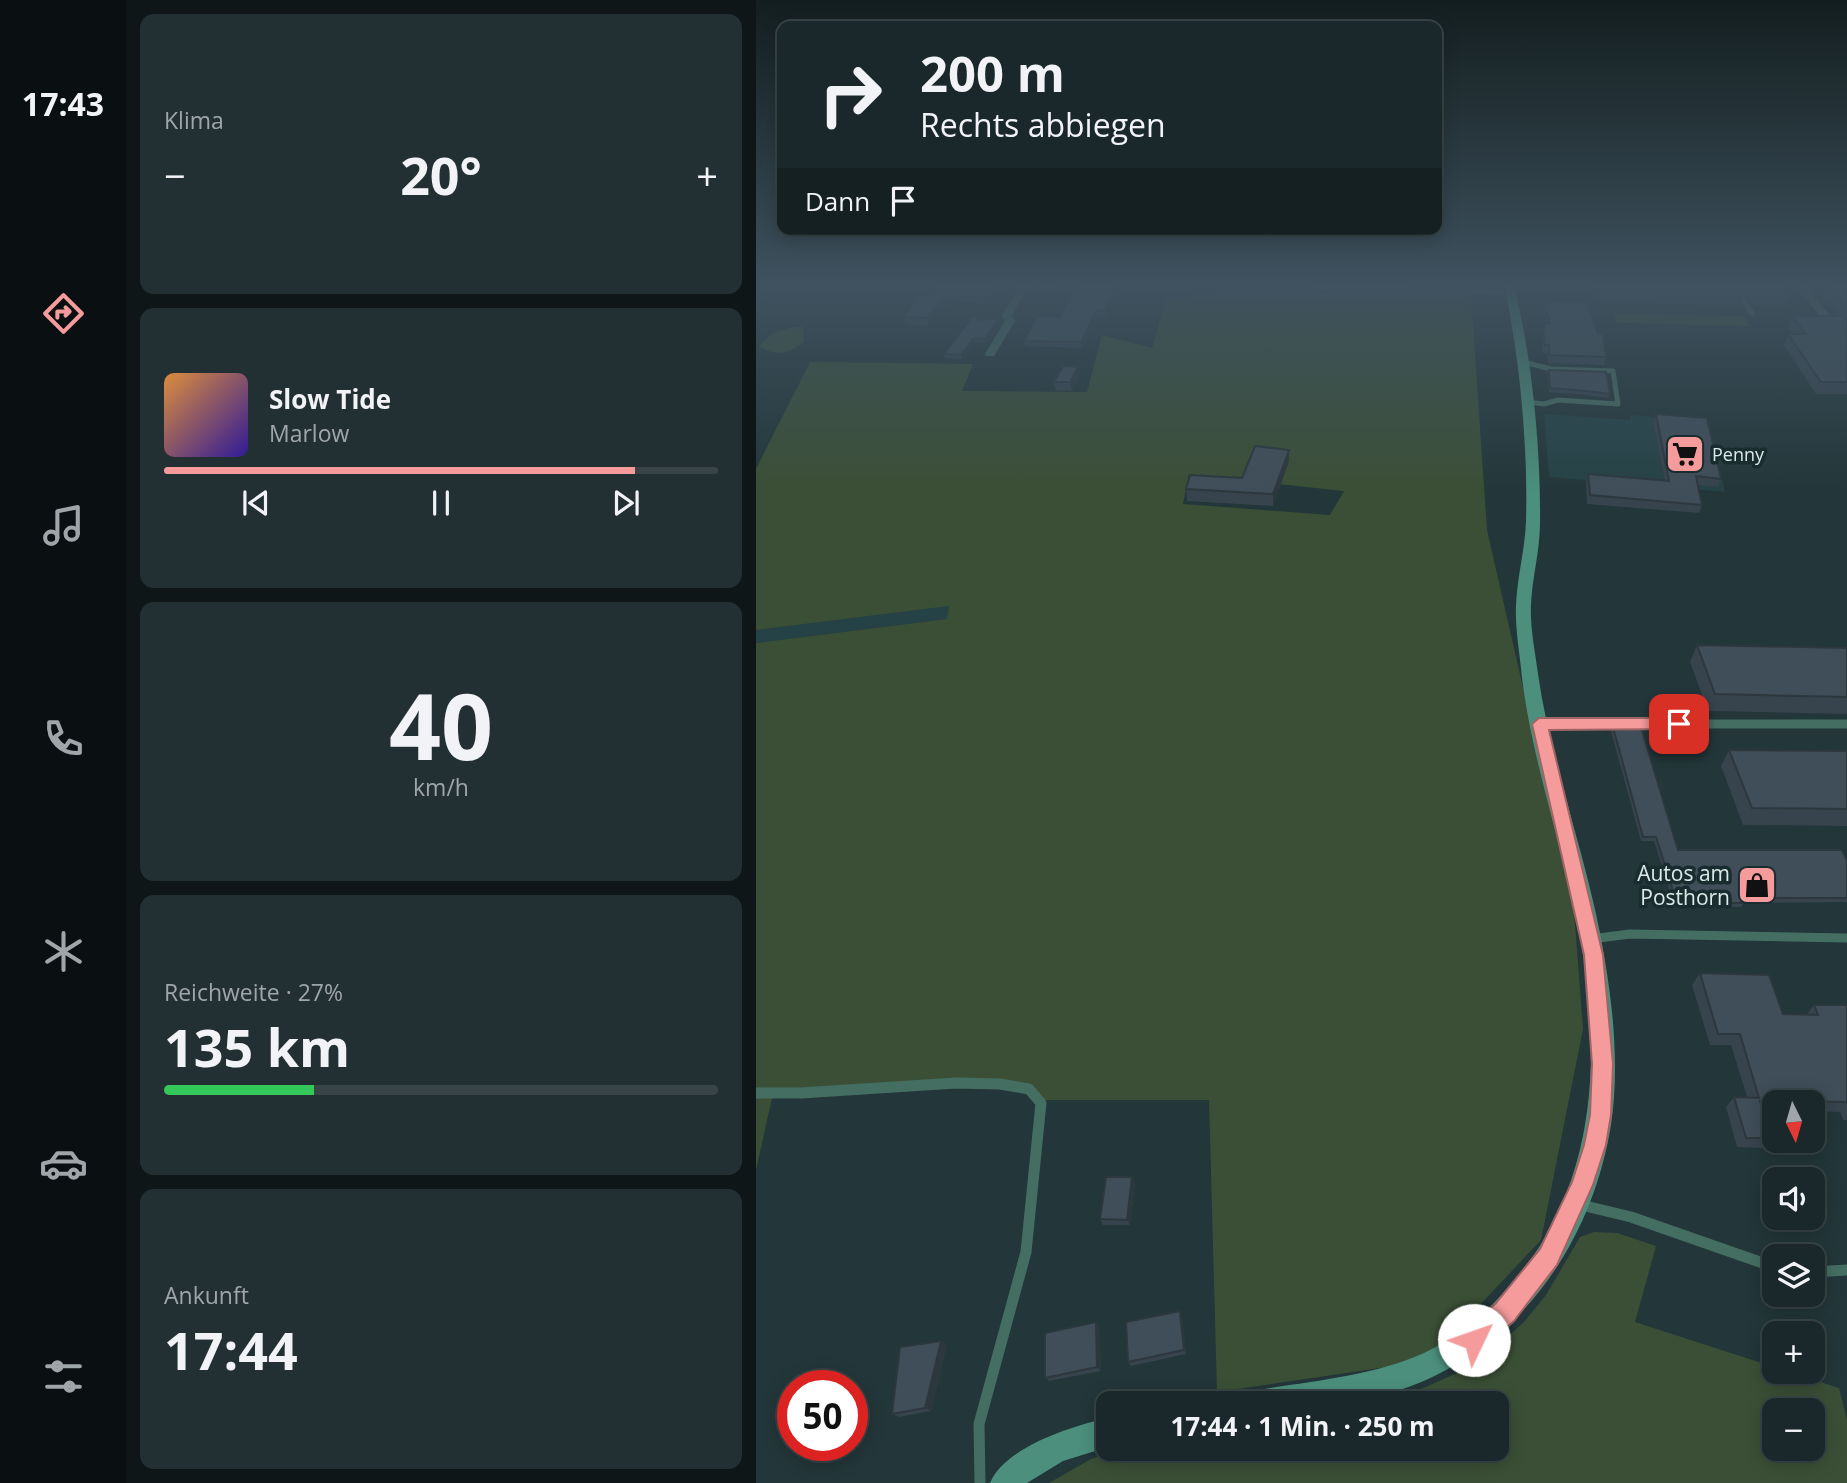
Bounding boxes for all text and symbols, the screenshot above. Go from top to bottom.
text: 200 m [920,40,1065,106]
icon: right [805,49,896,140]
text: 17:43 [22,82,104,125]
text: Rechts abbiegen [920,103,1166,146]
text: Klima [164,104,224,136]
text: 20° [400,139,482,210]
text: − [164,149,186,201]
text: + [696,149,718,201]
icon: arrive [884,182,922,220]
text: Dann [805,183,870,219]
icon: directions [39,289,88,338]
text: Slow Tide [269,381,391,417]
text: Marlow [269,417,349,449]
supermarket icon: Penny [1664,433,1706,475]
place label: Penny [1712,442,1765,466]
icon: previous [237,484,275,522]
icon: pause [422,484,460,522]
icon: next [607,484,645,522]
icon: music [39,501,88,550]
text: 40 [389,663,493,787]
pin [1649,694,1709,754]
icon: arrive [1660,705,1698,743]
icon: phone [39,714,88,763]
text: km/h [413,771,469,803]
place label: Autos am Posthorn [1637,859,1730,911]
shop icon: Autos am Posthorn [1736,864,1778,906]
icon: climate [39,927,88,976]
text: Reichweite · 27% [164,976,343,1008]
text: 135 km [164,1011,350,1082]
north arrow [1762,1090,1825,1153]
map controls [1762,1090,1825,1461]
icon: car [39,1139,88,1188]
button: sound [1762,1167,1825,1230]
button: layers [1762,1244,1825,1307]
text: Ankunft [164,1279,249,1311]
position arrow [1437,1303,1511,1377]
text: 17:44 [164,1314,298,1385]
button: + [1762,1321,1825,1384]
icon: filters [39,1352,88,1401]
speed limit sign: 50 [777,1370,868,1461]
button: − [1762,1398,1825,1461]
text: 17:44 · 1 Min. · 250 m [1170,1408,1435,1444]

